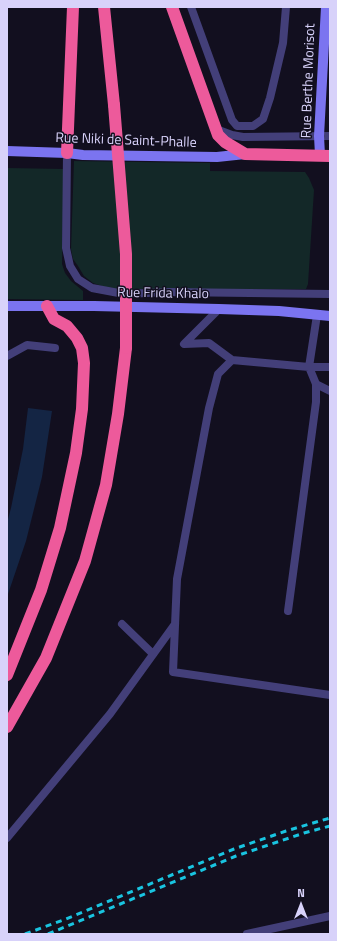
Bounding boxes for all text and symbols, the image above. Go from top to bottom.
street label: Rue Berthe Morisot [299,23,319,139]
street label: Rue Niki de Saint-Phalle [55,130,197,152]
street label: Rue Frida Khalo [117,285,209,303]
north arrow [281,885,321,925]
text: N [297,885,305,901]

